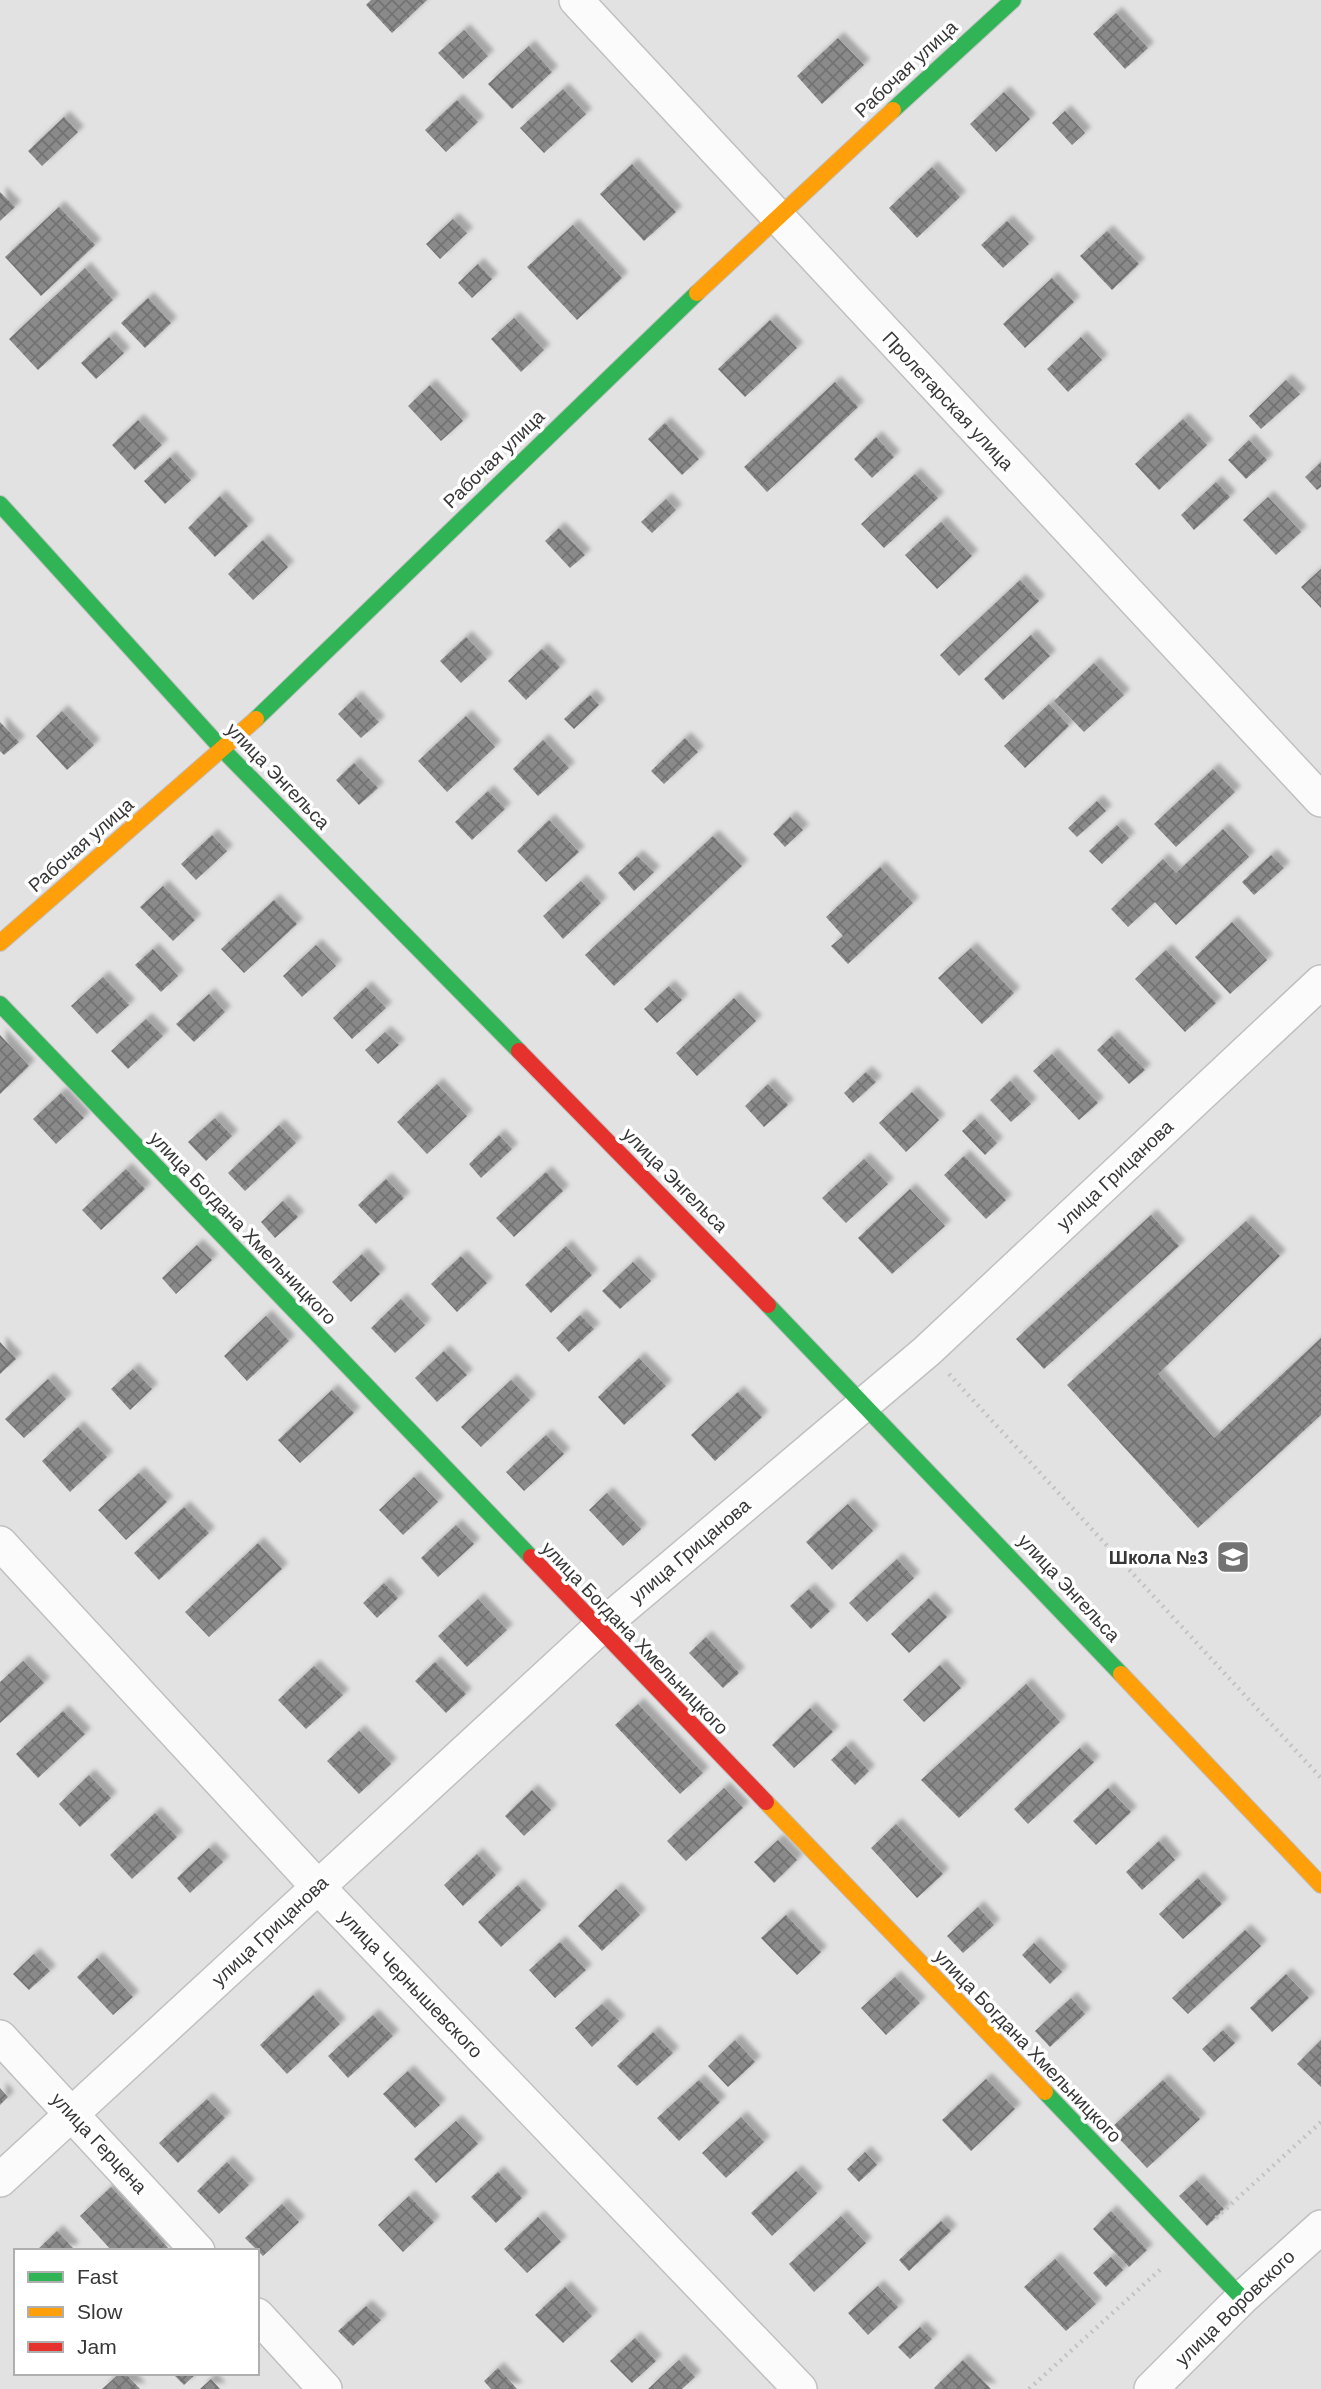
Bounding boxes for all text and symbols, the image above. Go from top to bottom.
street label: Рабочая улица [851,16,962,122]
street label: Пролетарская улица [878,327,1018,475]
street label: Рабочая улица [439,405,549,512]
street label: улица Энгельса [222,719,334,834]
street label: Рабочая улица [24,794,138,896]
street label: улица Грицанова [1053,1116,1178,1234]
street label: улица Энгельса [618,1123,732,1237]
street label: улица Богдана Хмельницкого [145,1127,341,1329]
street label: улица Грицанова [625,1494,755,1608]
street label: улица Энгельса [1014,1530,1124,1646]
street label: улица Богдана Хмельницкого [537,1537,733,1739]
school or university icon: Школа №3 [1214,1538,1252,1576]
place label: Школа №3 [1109,1547,1208,1568]
street label: улица Грицанова [208,1872,333,1990]
street label: улица Чернышевского [335,1906,487,2062]
street label: улица Богдана Хмельницкого [930,1945,1126,2147]
street label: улица Герцена [47,2088,151,2198]
street label: улица Воровского [1171,2246,1299,2370]
legend [14,2249,259,2375]
text: Fast [77,2265,118,2288]
text: Slow [77,2300,123,2323]
text: Jam [77,2335,117,2358]

